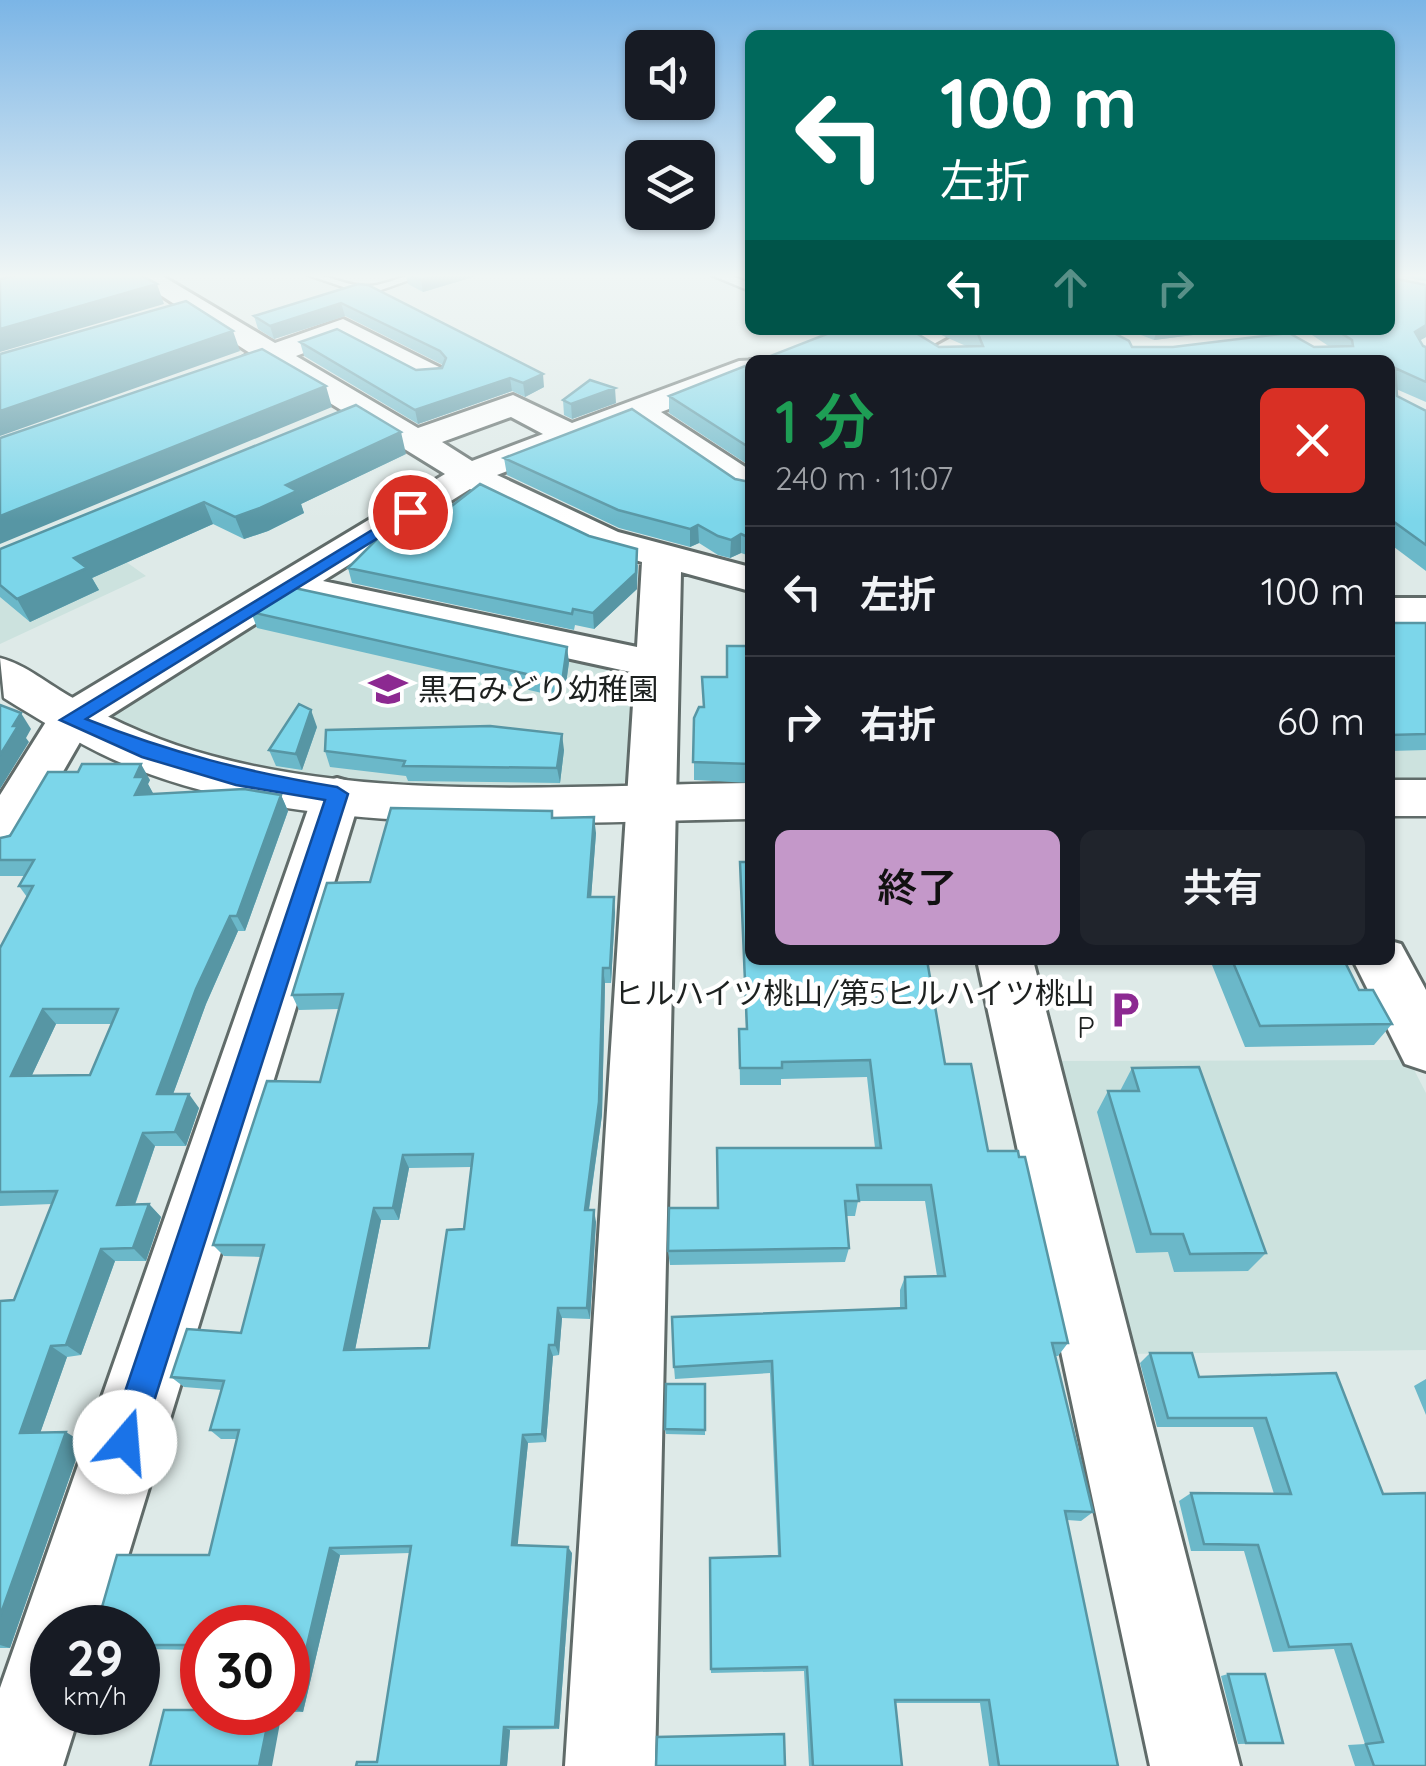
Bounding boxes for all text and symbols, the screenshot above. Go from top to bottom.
map controls [625,30,715,230]
button: sound [625,30,715,120]
text: 100 m [940,58,1137,146]
icon: left [775,70,905,200]
button: layers [625,140,715,230]
text: 左折 [940,152,1030,208]
icon: left [938,260,993,315]
icon: ahead [1043,260,1098,315]
icon: right [1148,260,1203,315]
text: 1 分 [775,383,875,458]
button: close [1260,388,1365,493]
text: 240 m · 11:07 [775,458,953,498]
pin [368,470,453,555]
icon: arrive [383,485,438,540]
icon: left [775,564,830,619]
text: 100 m [1261,567,1365,615]
text: 左折 [860,570,936,618]
school or university icon: 黒石みどり幼稚園 [367,668,409,710]
place label: 黒石みどり幼稚園 [418,670,658,708]
icon: right [775,694,830,749]
text: 60 m [1277,697,1365,745]
text: 右折 [860,700,936,748]
button: 終了 [775,830,1060,945]
button: 共有 [1080,830,1365,945]
place label: ヒルハイツ桃山/第5ヒルハイツ桃山 P [614,974,1095,1046]
parking icon: ヒルハイツ桃山/第5ヒルハイツ桃山 P [1104,989,1146,1031]
position arrow [73,1390,177,1494]
speed limit sign: 30 [180,1605,310,1735]
text: 29 [67,1626,123,1689]
text: km/h [63,1680,127,1711]

